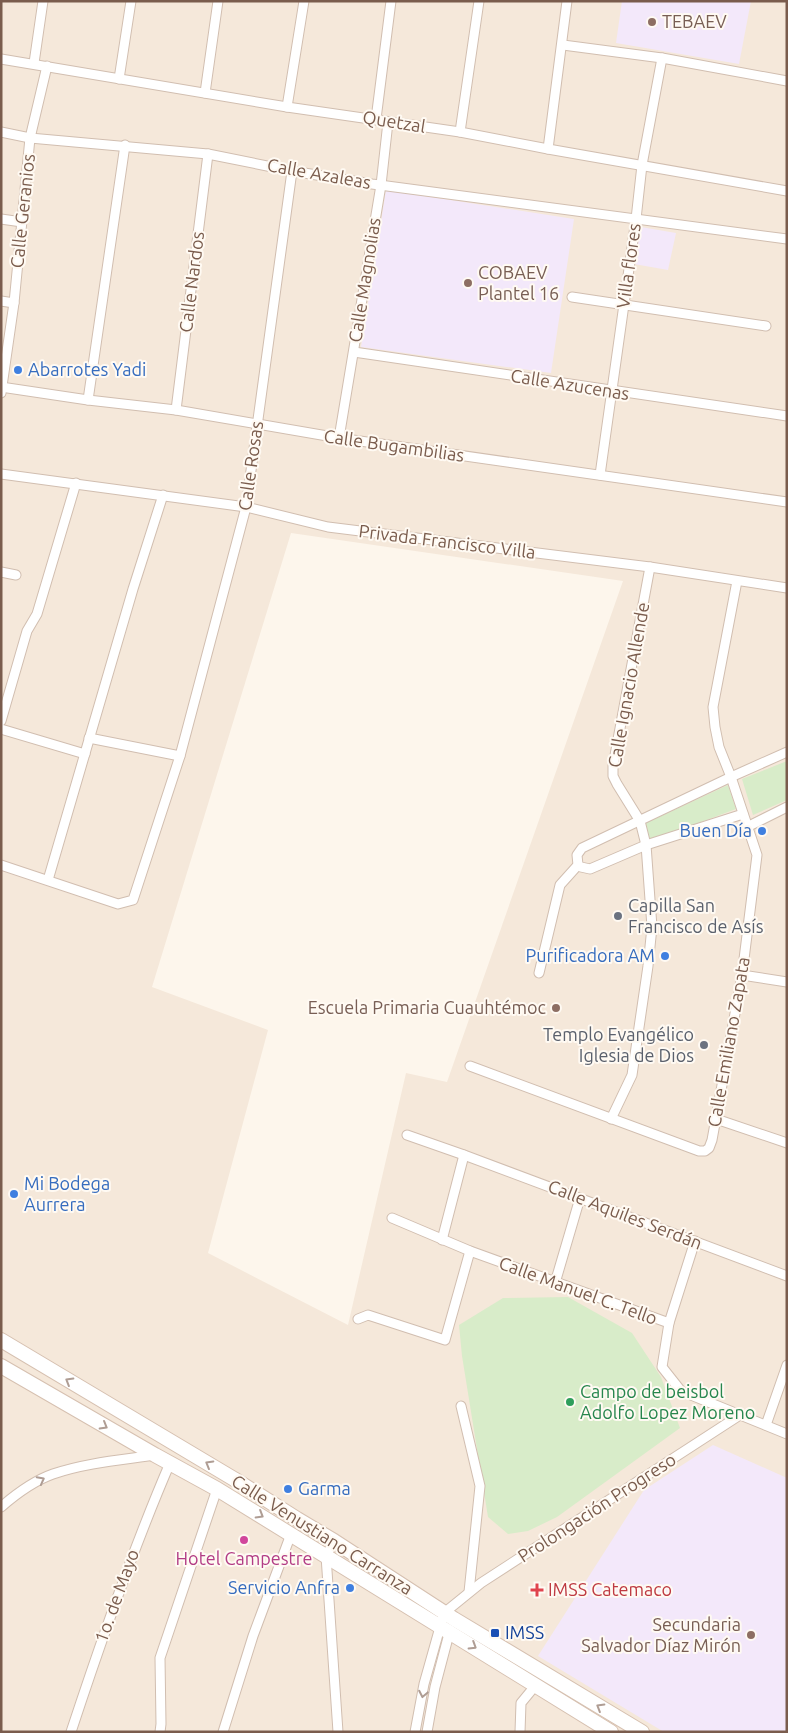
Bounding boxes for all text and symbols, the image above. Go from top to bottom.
place label: TEBAEV [662,11,727,31]
marker: TEBAEV [646,16,658,28]
street label: Quetzal [361,106,427,137]
street label: Calle Geranios [6,153,38,269]
street label: Calle Azaleas [266,154,373,192]
street label: Calle Magnolias [344,216,384,344]
street label: Villa flores [612,222,644,310]
street label: Calle Nardos [175,230,207,334]
place label: COBAEV Plantel 16 [478,262,559,303]
marker: COBAEV Plantel 16 [462,277,474,289]
place label: Abarrotes Yadi [28,359,147,379]
marker: Abarrotes Yadi [12,364,24,376]
street label: Calle Azucenas [509,365,631,403]
street label: Calle Rosas [234,420,266,512]
street label: Calle Bugambilias [323,425,466,465]
street label: Privada Francisco Villa [358,520,537,562]
street label: Calle Ignacio Allende [604,601,652,769]
place label: Buen Día [680,820,752,840]
marker: Buen Día [756,825,768,837]
place label: Capilla San Francisco de Asís [628,895,764,936]
marker: Capilla San Francisco de Asís [612,910,624,922]
place label: Purificadora AM [525,945,655,965]
marker: Purificadora AM [659,950,671,962]
street label: Calle Emiliano Zapata [703,955,753,1129]
place label: Escuela Primaria Cuauhtémoc [308,997,546,1017]
marker: Escuela Primaria Cuauhtémoc [550,1002,562,1014]
place label: Templo Evangélico Iglesia de Dios [543,1024,694,1065]
marker: Templo Evangélico Iglesia de Dios [698,1039,710,1051]
place label: Mi Bodega Aurrera [24,1173,110,1214]
street label: Calle Aquiles Serdán [545,1175,705,1253]
marker: Mi Bodega Aurrera [8,1188,20,1200]
street label: Calle Manuel C. Tello [496,1252,660,1328]
one-way arrow [66,1378,75,1388]
place label: Campo de beisbol Adolfo Lopez Moreno [580,1381,755,1422]
marker: Campo de beisbol Adolfo Lopez Moreno [564,1396,576,1408]
one-way arrow [99,1419,108,1429]
street label: Prolongación Progreso [514,1449,679,1566]
one-way arrow [206,1461,215,1471]
street label: Calle Venustiano Carranza [228,1470,417,1598]
one-way arrow [36,1476,45,1486]
place label: Garma [298,1478,351,1498]
marker: Garma [282,1483,294,1495]
one-way arrow [255,1509,264,1519]
marker: Hotel Campestre [238,1534,250,1546]
street label: 1o. de Mayo [90,1546,142,1645]
place label: Hotel Campestre [176,1548,312,1568]
place label: Servicio Anfra [228,1577,340,1597]
place label: IMSS Catemaco [548,1579,672,1599]
marker: Servicio Anfra [344,1582,356,1594]
marker: IMSS Catemaco [530,1583,544,1597]
place label: Secundaria Salvador Díaz Mirón [581,1614,741,1655]
place label: IMSS [505,1622,544,1642]
marker: IMSS [489,1627,501,1639]
marker: Secundaria Salvador Díaz Mirón [745,1629,757,1641]
one-way arrow [468,1640,477,1650]
one-way arrow [418,1689,428,1698]
one-way arrow [596,1703,605,1713]

